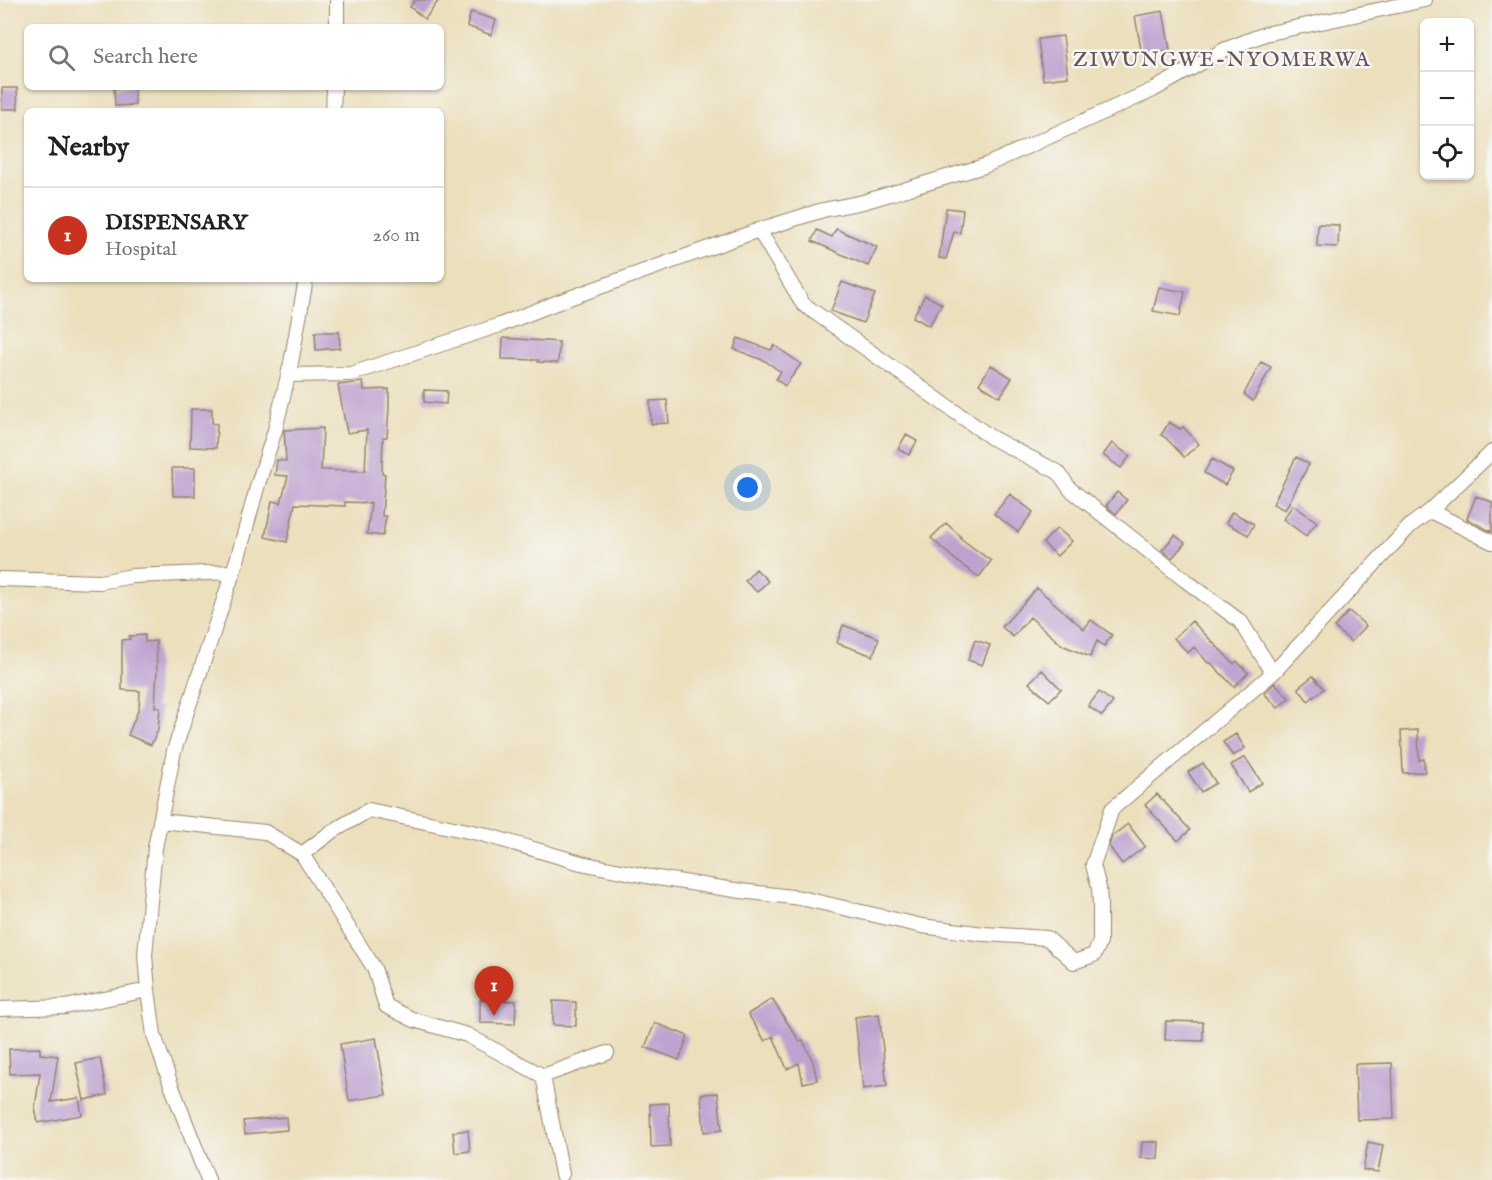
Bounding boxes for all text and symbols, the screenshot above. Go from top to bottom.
map controls [1420,18,1474,180]
button: + [1420,18,1474,72]
search box [24,24,444,90]
icon: search [45,41,78,74]
text: Search here [93,43,198,71]
district label: ZIWUNGWE-NYOMERWA [1073,47,1371,74]
button: − [1420,72,1474,126]
button: locate [1420,126,1474,180]
text: Nearby [48,131,129,164]
text: DISPENSARY [105,209,247,237]
text: 1 [64,223,71,248]
text: 260 m [373,223,420,248]
text: Hospital [105,237,177,262]
your location [733,473,762,502]
pin: 1 [474,966,514,1016]

